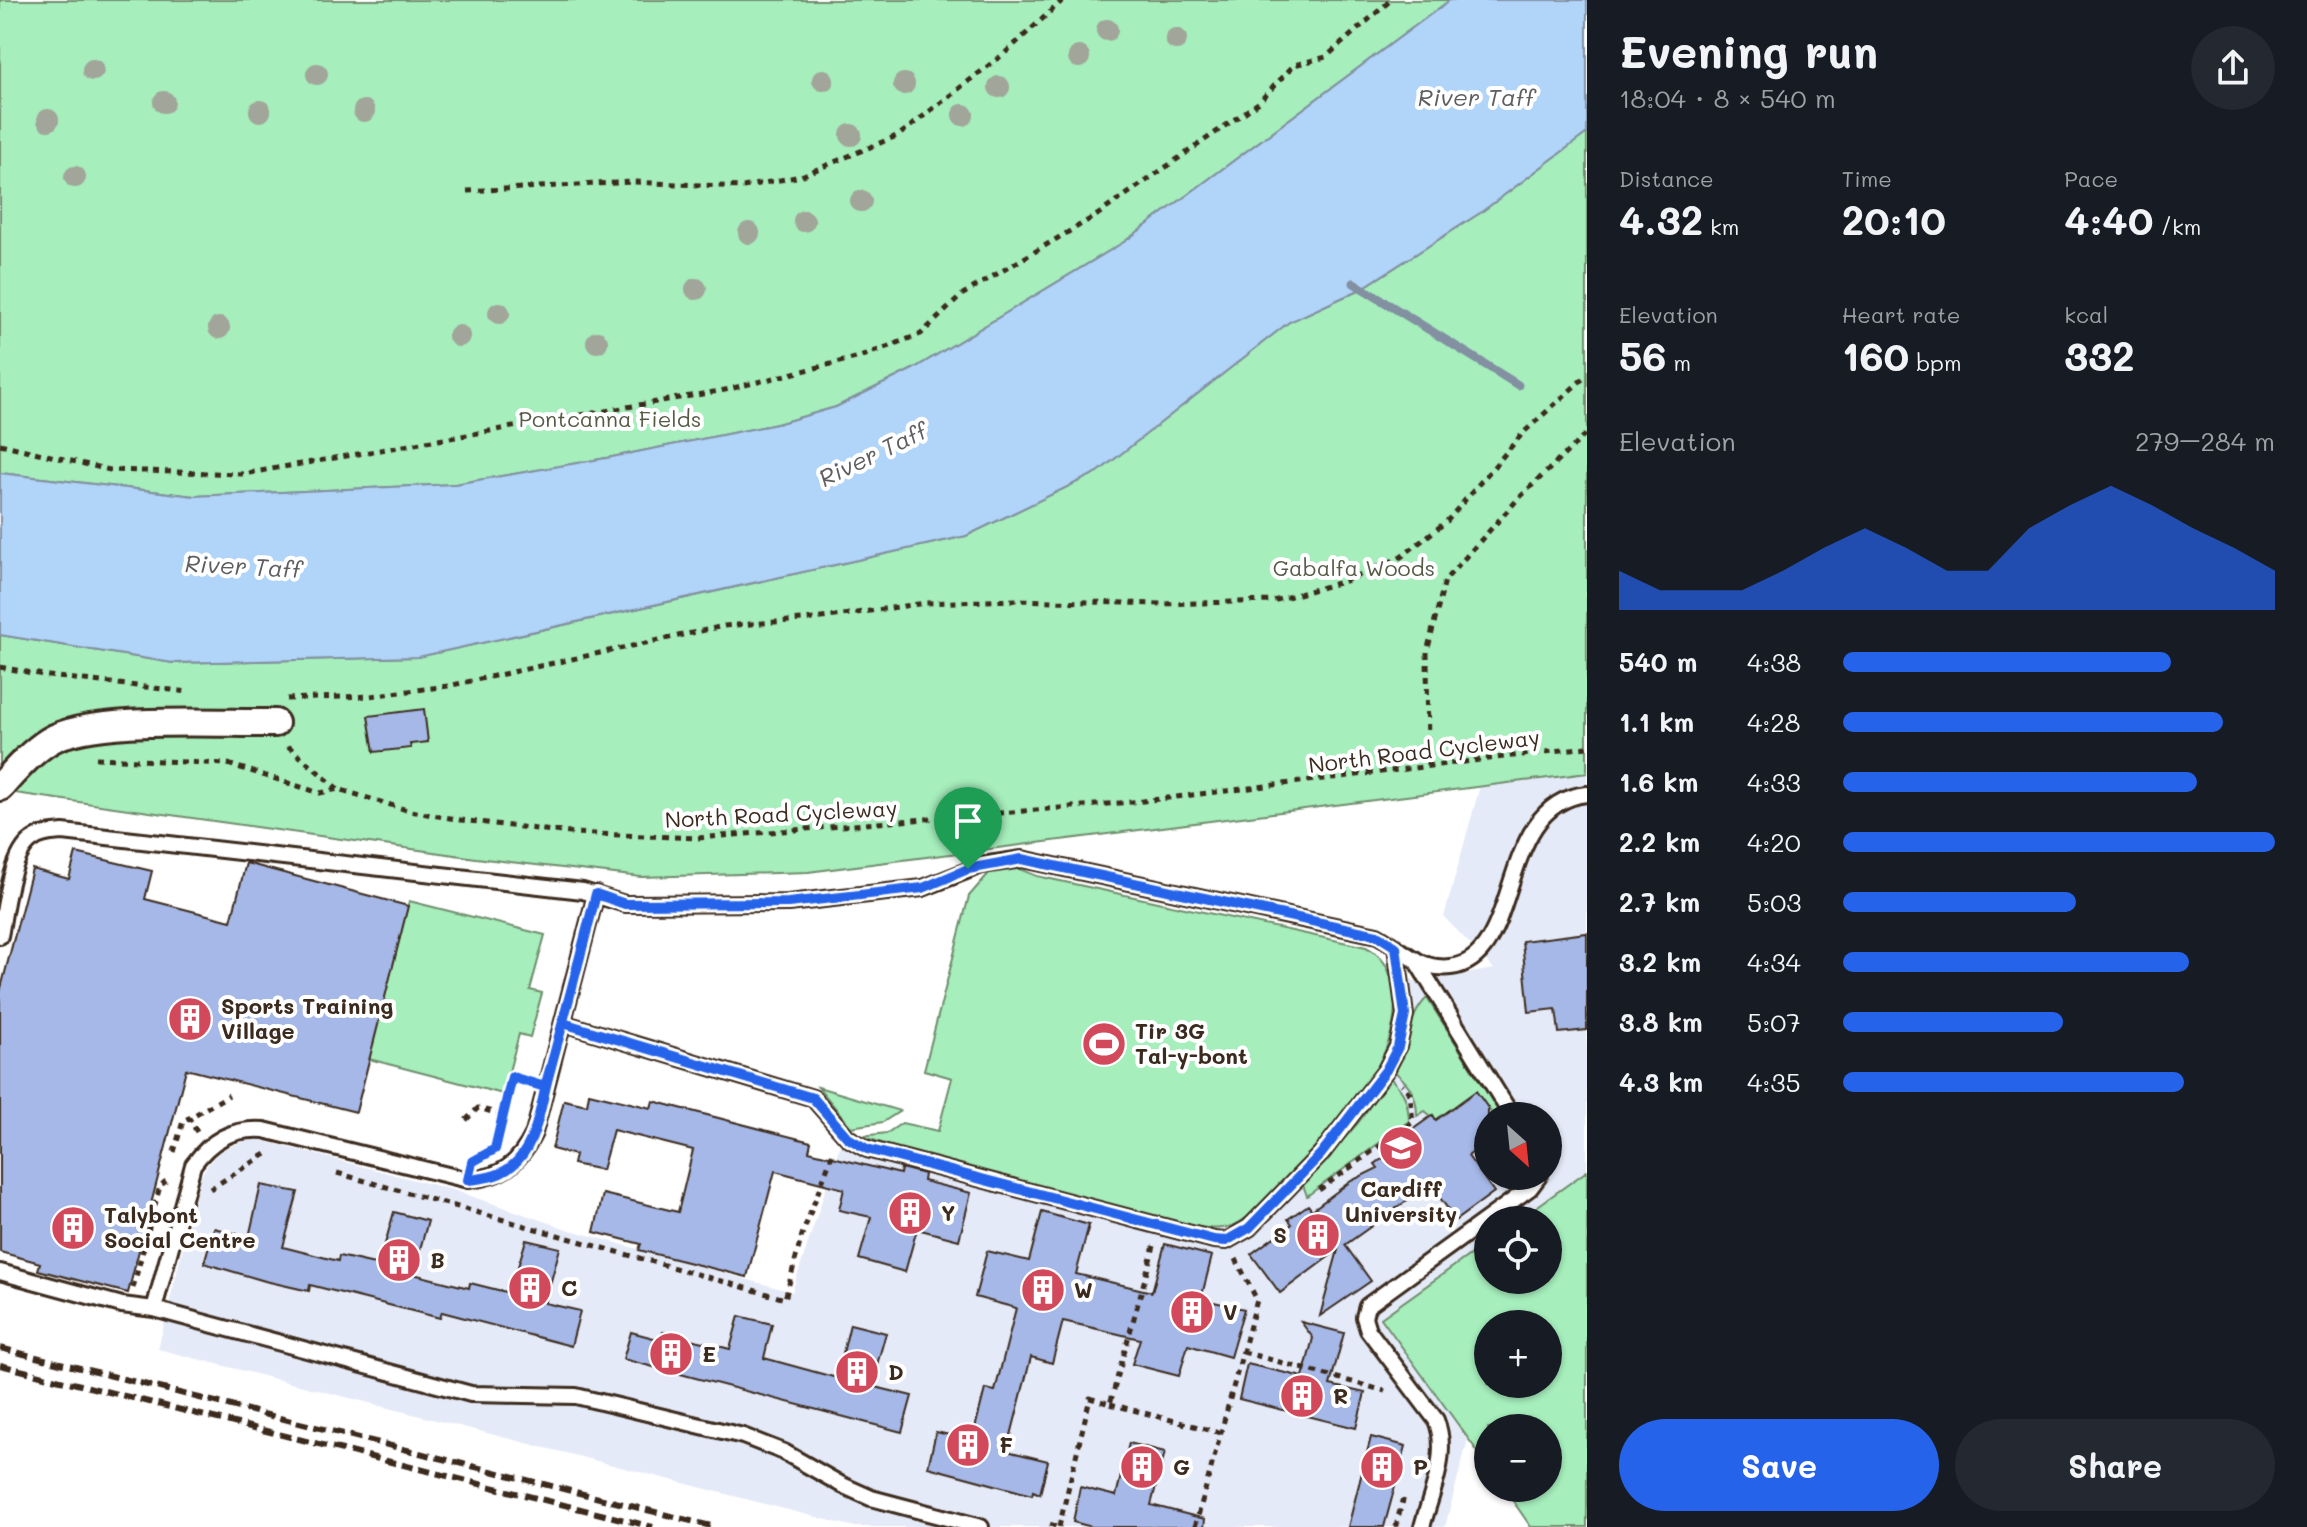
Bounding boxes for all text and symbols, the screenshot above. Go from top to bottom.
text: Evening run [1619,22,1878,79]
button: share [2191,26,2275,110]
water label: River Taff [1418,81,1537,112]
text: 18:04 · 8 × 540 m [1619,81,1836,115]
text: Distance [1619,164,1714,193]
text: Time [1842,164,1892,193]
text: Pace [2064,164,2118,193]
text: 4.32 [1619,193,1703,245]
text: 20:10 [1842,193,1946,245]
text: 4:40 [2064,193,2153,245]
text: km [1703,212,1739,241]
text: /km [2153,212,2201,241]
text: Elevation [1619,300,1718,329]
text: Heart rate [1842,300,1960,329]
text: kcal [2064,300,2108,329]
text: 56 [1619,329,1667,381]
text: 160 [1842,329,1909,381]
text: 332 [2064,329,2135,381]
text: m [1667,348,1691,377]
text: bpm [1909,348,1961,377]
park label: Pontcanna Fields [519,404,701,433]
water label: River Taff [813,413,934,493]
text: Elevation [1619,424,1736,458]
text: 279–284 m [2135,424,2275,458]
water label: River Taff [184,547,305,584]
park label: Gabalfa Woods [1273,553,1435,582]
text: 540 m [1619,645,1697,679]
text: 4:38 [1747,645,1801,679]
text: 1.1 km [1619,705,1694,739]
text: 4:28 [1747,705,1801,739]
street label: North Road Cycleway [1307,722,1541,779]
text: 1.6 km [1619,765,1698,799]
text: 4:33 [1747,765,1801,799]
pin [934,787,1002,869]
street label: North Road Cycleway [664,793,898,834]
icon: arrive [946,799,990,843]
text: 2.2 km [1619,825,1700,859]
text: 4:20 [1747,825,1801,859]
text: 2.7 km [1619,885,1700,919]
text: 5:03 [1747,885,1802,919]
text: 3.2 km [1619,945,1701,979]
text: 4:34 [1747,945,1801,979]
place label: Sports Training Village [221,991,393,1045]
building icon: Sports Training Village [166,995,214,1043]
text: 3.8 km [1619,1005,1703,1039]
text: 5:07 [1747,1005,1801,1039]
place label: Tir 3G Tal-y-bont [1135,1016,1248,1070]
sports icon: Tir 3G Tal-y-bont [1080,1020,1128,1068]
text: 4.3 km [1619,1065,1703,1099]
text: 4:35 [1747,1065,1801,1099]
north arrow [1474,1102,1562,1190]
map controls [1474,1102,1562,1502]
school or university icon: Cardiff University [1377,1124,1425,1172]
place label: Cardiff University [1345,1174,1457,1228]
building icon: Y [886,1189,934,1237]
place label: Y [941,1198,955,1227]
place label: Talybont Social Centre [104,1200,256,1254]
building icon: Talybont Social Centre [49,1204,97,1252]
button: locate [1474,1206,1562,1294]
building icon: S [1294,1211,1342,1259]
place label: S [1273,1220,1287,1249]
building icon: B [375,1236,423,1284]
place label: B [430,1245,445,1274]
building icon: C [506,1264,554,1312]
building icon: W [1019,1266,1067,1314]
place label: C [561,1273,577,1302]
place label: W [1074,1275,1093,1304]
building icon: V [1168,1288,1216,1336]
place label: V [1223,1297,1238,1326]
button: + [1474,1310,1562,1398]
building icon: E [647,1330,695,1378]
place label: E [702,1339,716,1368]
building icon: D [833,1348,881,1396]
place label: D [888,1357,904,1386]
building icon: R [1278,1372,1326,1420]
place label: R [1333,1381,1348,1410]
button: − [1474,1414,1562,1502]
button: Save [1619,1419,1939,1511]
button: Share [1955,1419,2275,1511]
building icon: F [944,1421,992,1469]
place label: F [999,1430,1013,1459]
building icon: G [1118,1443,1166,1491]
building icon: P [1358,1443,1406,1491]
place label: G [1173,1452,1190,1481]
place label: P [1413,1452,1428,1481]

